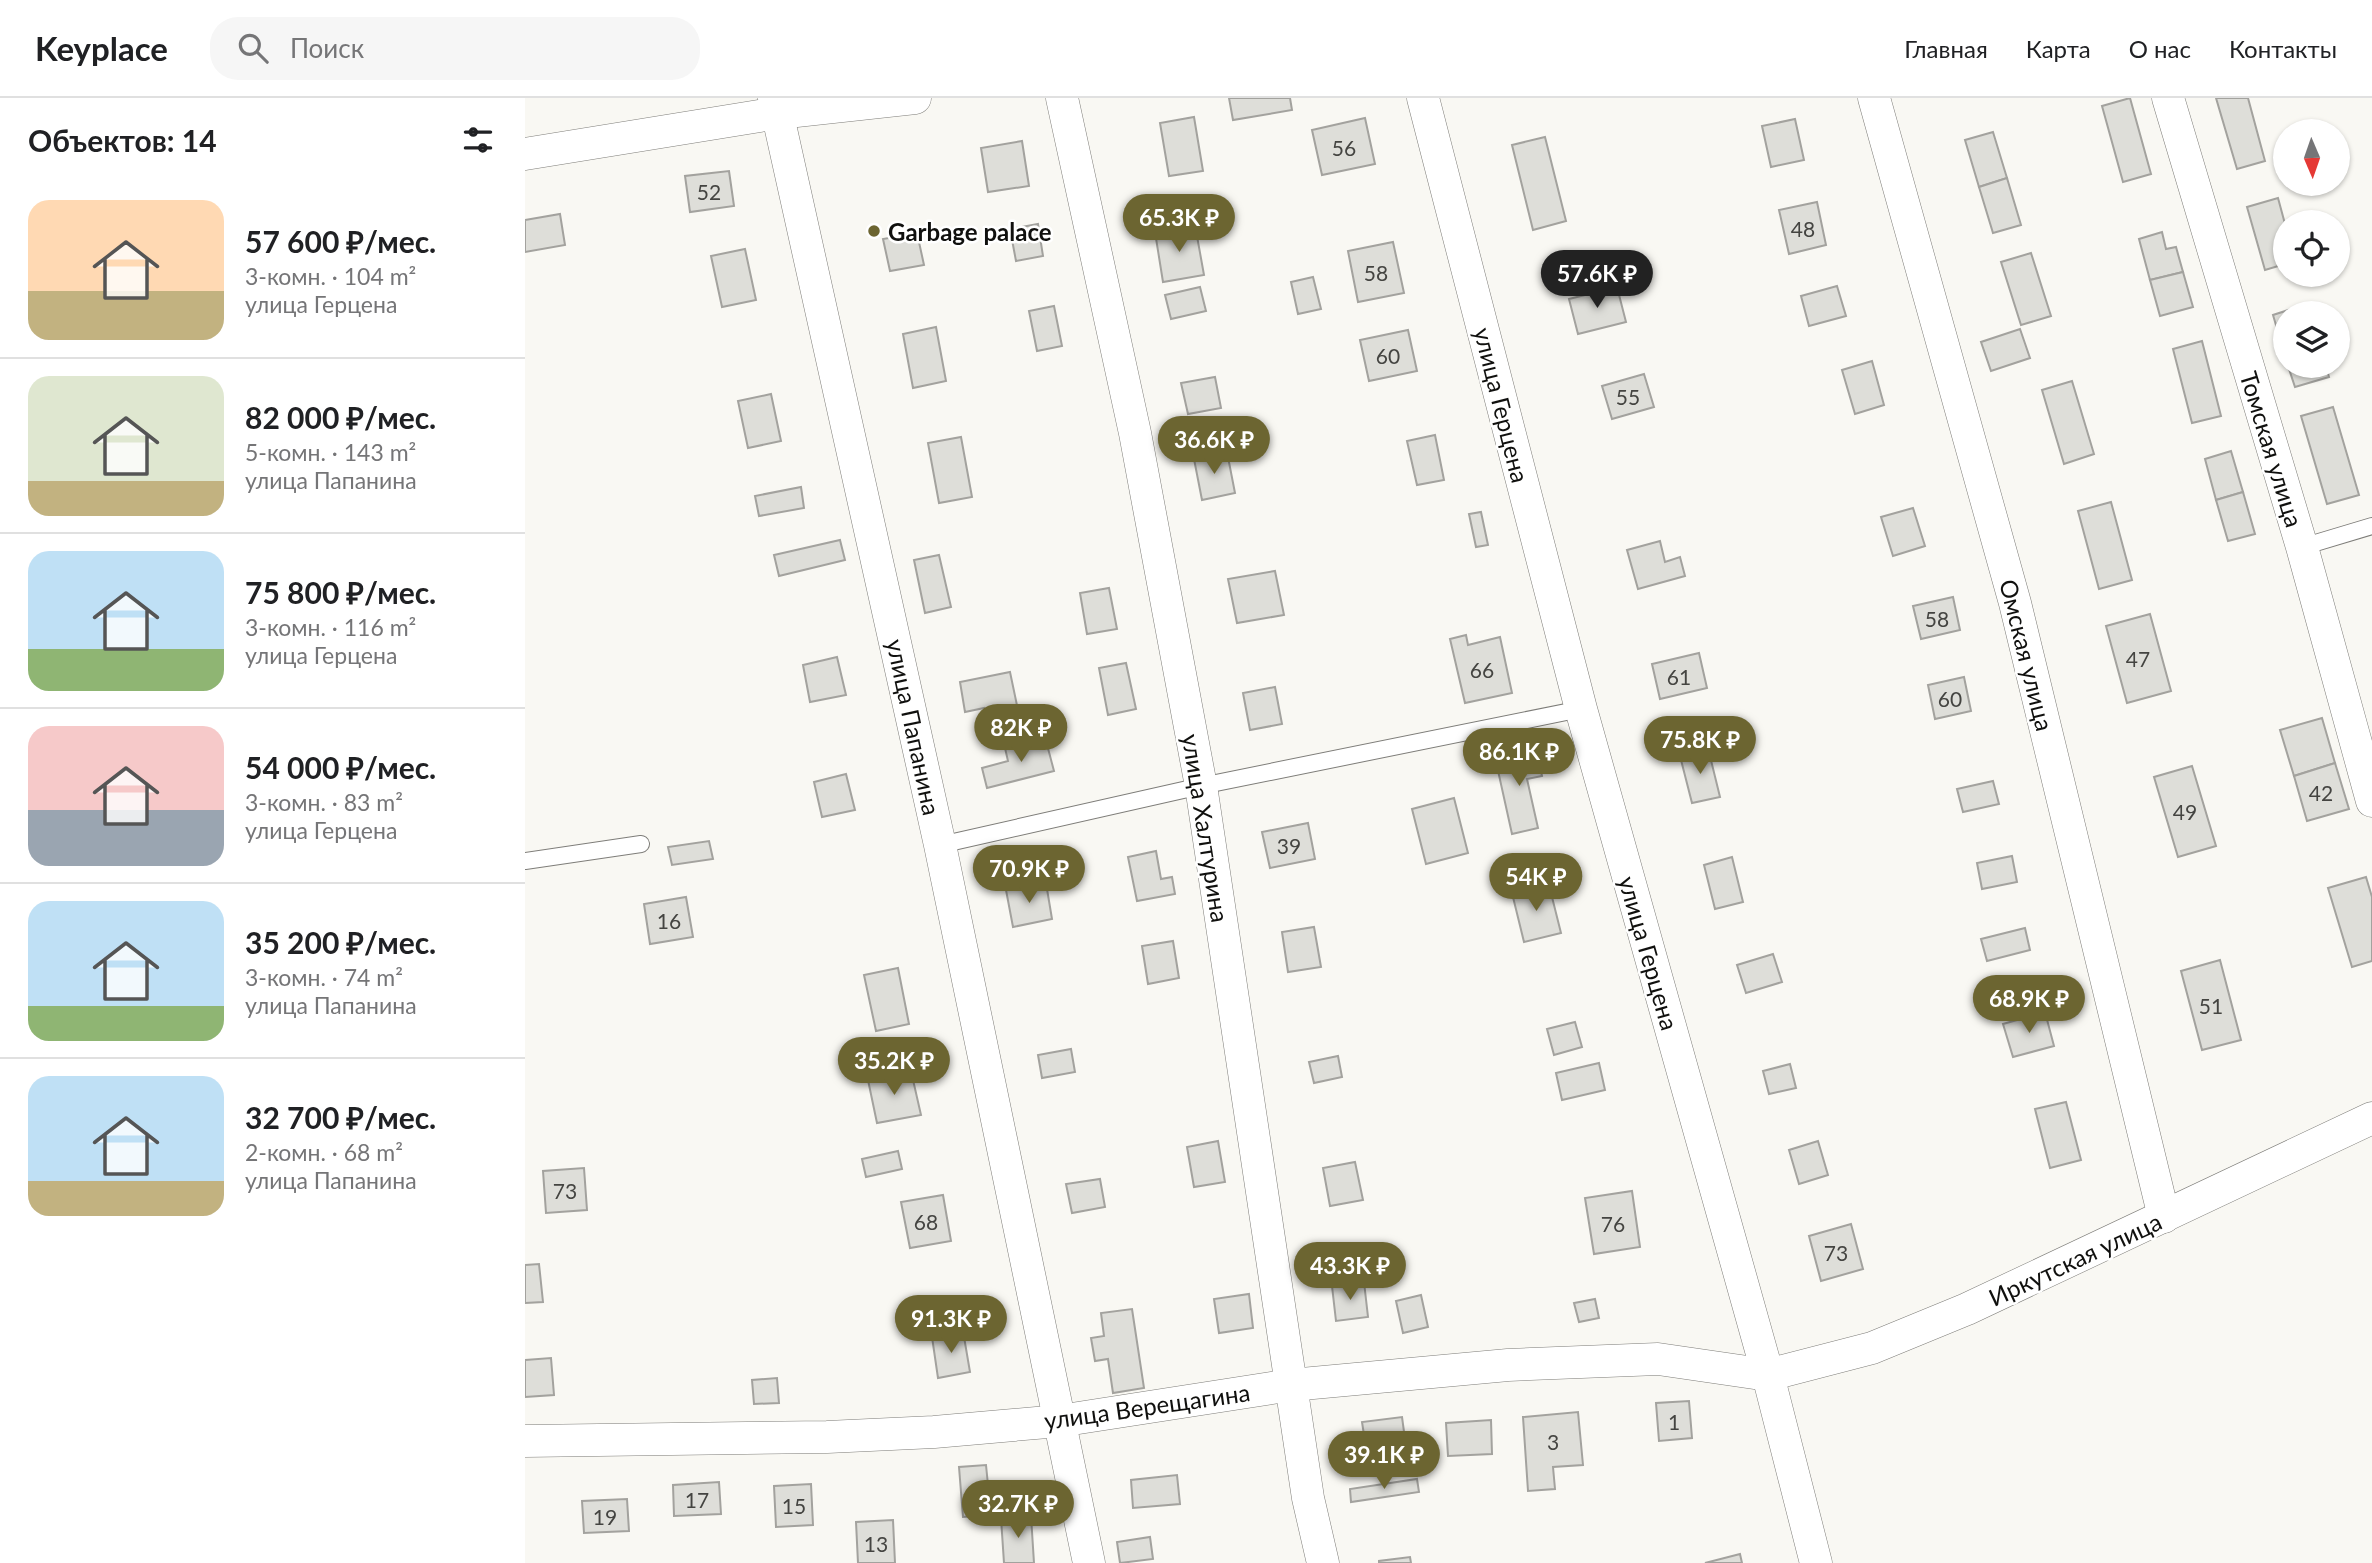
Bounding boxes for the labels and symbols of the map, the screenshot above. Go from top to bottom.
north arrow [2273,119,2350,196]
house number: 56 [1332,135,1356,160]
house number: 52 [697,179,721,204]
pin: 65.3K ₽ [1114,194,1244,254]
house number: 48 [1791,216,1815,241]
place label: Garbage palace [888,217,1052,246]
marker: Garbage palace [866,223,882,239]
pin: 57.6K ₽ [1532,250,1662,310]
house number: 58 [1364,260,1388,285]
street label: улица Герцена [1469,324,1535,486]
house number: 60 [1376,343,1400,368]
street label: Томская улица [2235,368,2309,530]
house number: 55 [1616,384,1640,409]
pin: 36.6K ₽ [1149,416,1279,476]
street label: Омская улица [1994,576,2060,734]
house number: 58 [1925,606,1949,631]
street label: улица Папанина [881,636,947,818]
house number: 47 [2126,646,2150,671]
house number: 66 [1470,657,1494,682]
house number: 61 [1667,664,1691,689]
house number: 60 [1938,686,1962,711]
pin: 82K ₽ [972,704,1070,764]
pin: 75.8K ₽ [1635,716,1765,776]
pin: 86.1K ₽ [1454,728,1584,788]
street label: улица Халтурина [1177,732,1235,924]
house number: 42 [2309,780,2333,805]
house number: 49 [2173,799,2197,824]
house number: 39 [1277,833,1301,858]
pin: 70.9K ₽ [964,846,1094,905]
pin: 54K ₽ [1487,854,1585,913]
street label: улица Герцена [1613,873,1685,1033]
house number: 16 [657,908,681,933]
pin: 68.9K ₽ [1964,976,2094,1035]
house number: 51 [2199,993,2223,1018]
pin: 35.2K ₽ [829,1038,959,1097]
house number: 73 [553,1178,577,1203]
street label: Иркутская улица [1984,1206,2166,1312]
house number: 68 [914,1209,938,1234]
house number: 76 [1601,1211,1625,1236]
house number: 73 [1824,1240,1848,1265]
pin: 43.3K ₽ [1285,1242,1415,1302]
pin: 91.3K ₽ [886,1296,1016,1355]
street label: улица Верещагина [1042,1377,1252,1435]
house number: 1 [1668,1409,1680,1434]
house number: 3 [1547,1429,1559,1454]
pin: 39.1K ₽ [1319,1432,1449,1491]
pin: 32.7K ₽ [953,1480,1083,1540]
house number: 17 [685,1487,709,1512]
house number: 15 [782,1493,806,1518]
house number: 19 [593,1504,617,1529]
house number: 13 [864,1531,888,1556]

